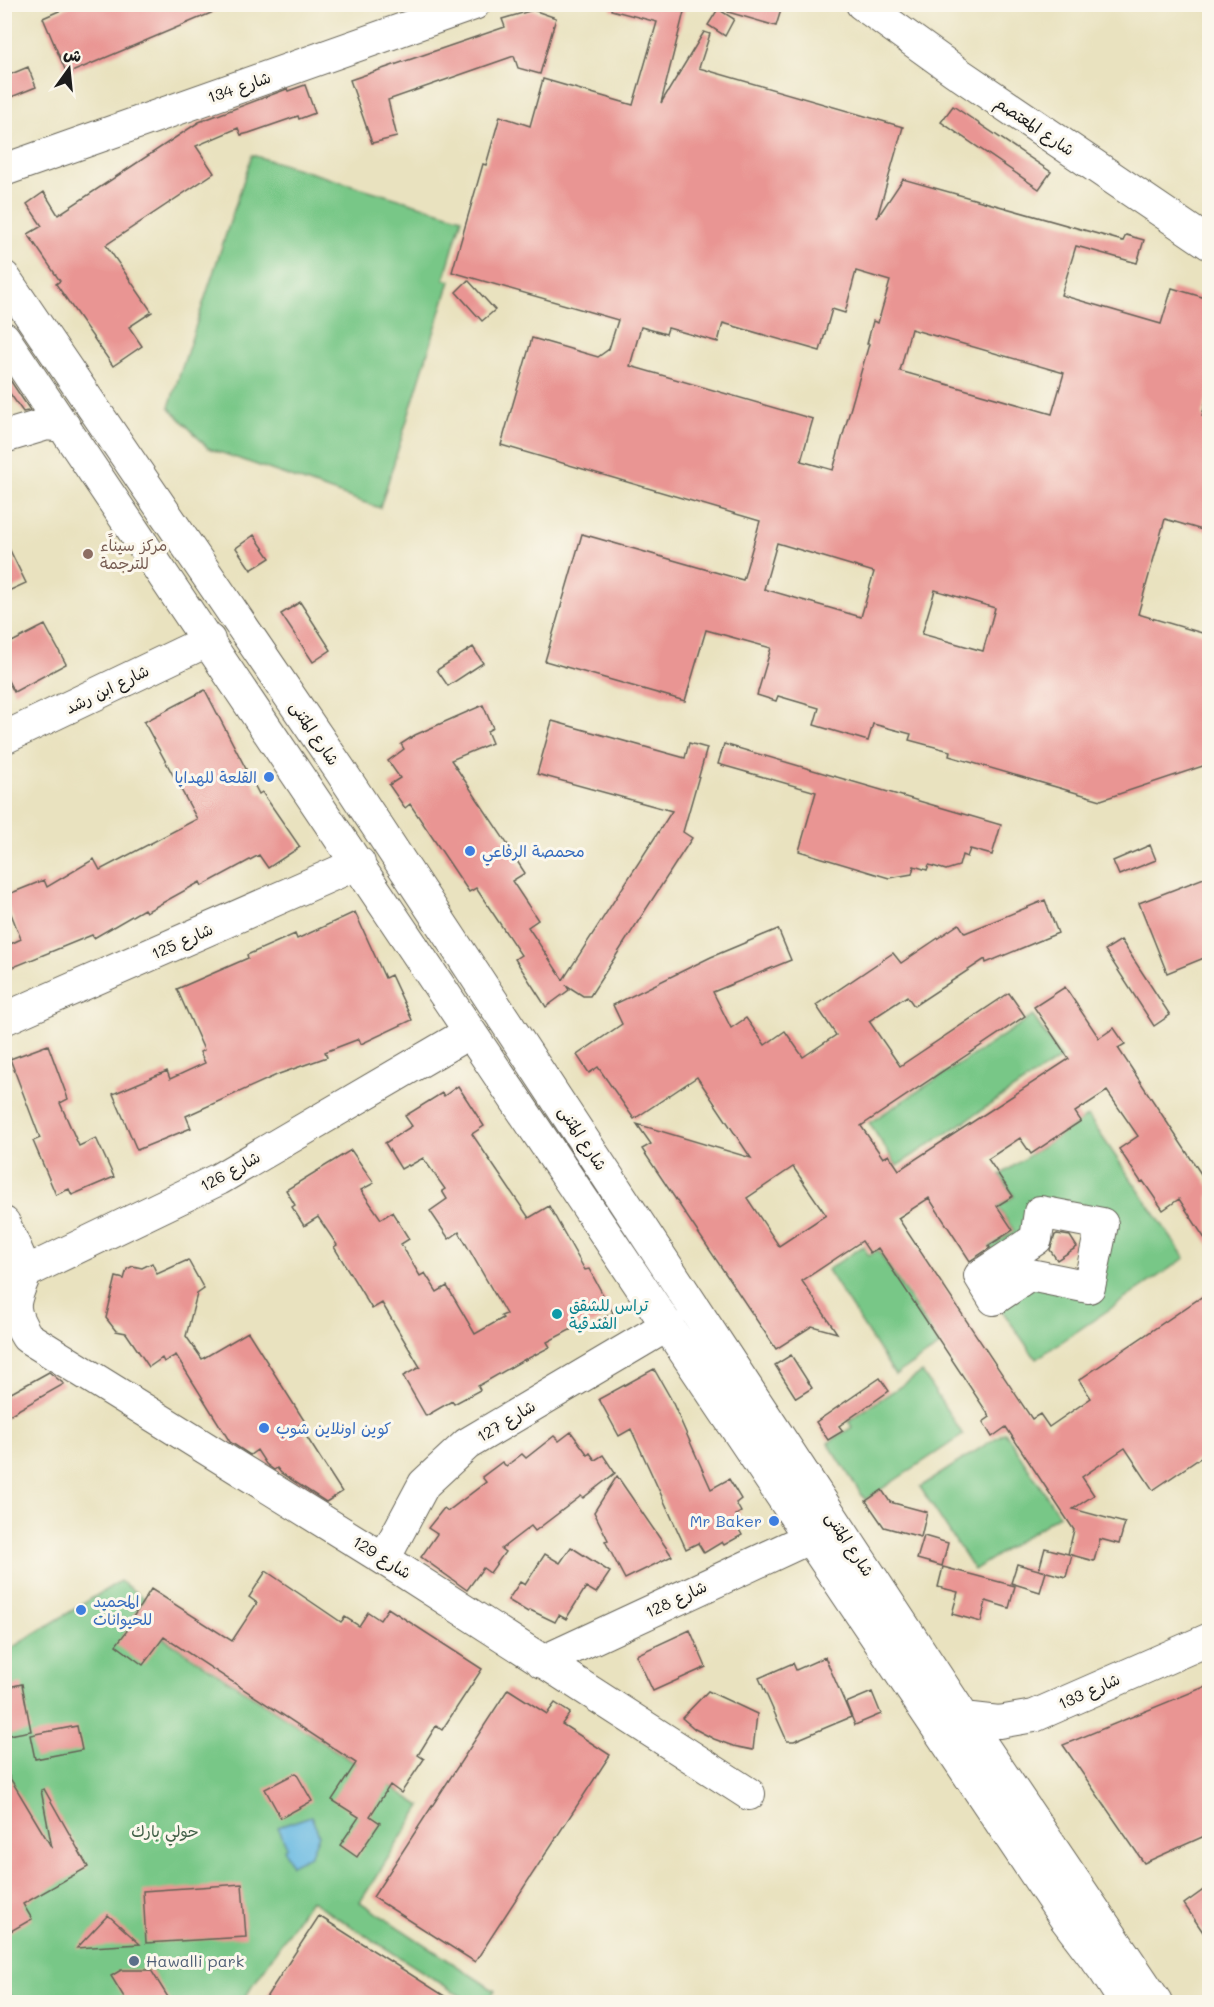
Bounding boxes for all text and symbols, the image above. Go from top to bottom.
north arrow [39,39,99,99]
text: ش [62,42,84,66]
street label: شارع 134 [204,66,274,109]
street label: شارع المعتصم [990,91,1079,162]
place label: مركز سيناًء للترجمة [100,533,167,573]
marker: مركز سيناًء للترجمة [81,547,95,561]
street label: شارع ابن رشد [61,659,153,720]
street label: شارع المثنى [285,696,345,770]
place label: القلعة للهدايا [174,766,257,787]
marker: القلعة للهدايا [262,770,276,784]
place label: محمصة الرفاعي [482,840,585,866]
marker: محمصة الرفاعي [463,844,477,858]
street label: شارع 125 [148,918,217,965]
street label: شارع المثنى [553,1101,612,1175]
street label: شارع 126 [196,1146,264,1197]
place label: تراس للشقق الفندقية [569,1294,649,1333]
marker: تراس للشقق الفندقية [550,1307,564,1321]
street label: شارع 127 [473,1395,540,1448]
place label: كوين اونلاين شوب [276,1417,392,1439]
marker: كوين اونلاين شوب [257,1421,271,1435]
street label: شارع المثنى [820,1507,879,1581]
place label: Mr Baker [690,1510,762,1531]
marker: Mr Baker [767,1514,781,1528]
street label: شارع 129 [348,1530,416,1584]
street label: شارع 128 [642,1575,711,1624]
place label: المحميد للحيوانات [93,1590,152,1630]
marker: المحميد للحيوانات [74,1603,88,1617]
street label: شارع 133 [1055,1668,1124,1715]
park label: حولي بارك [131,1820,199,1846]
place label: Hawalli park [146,1950,244,1971]
marker: Hawalli park [127,1954,141,1968]

